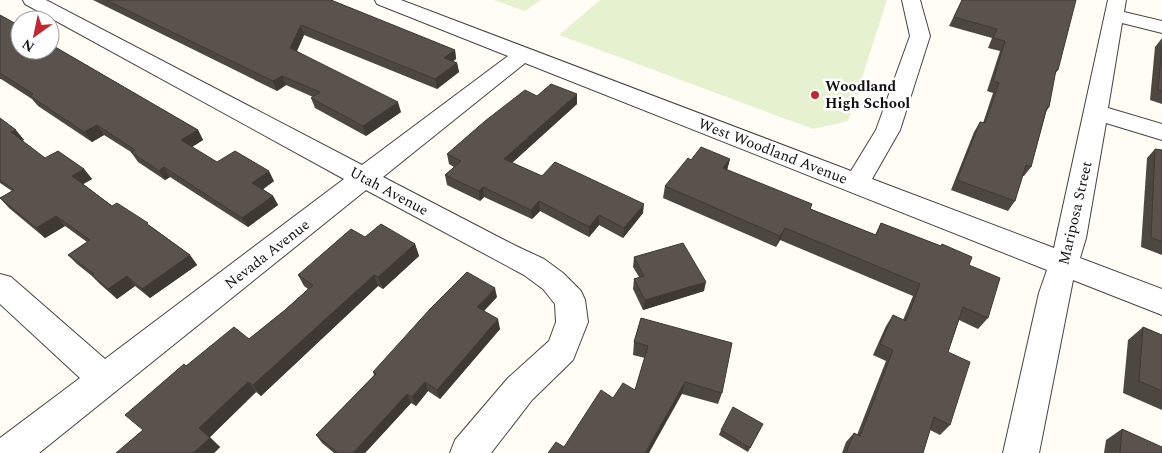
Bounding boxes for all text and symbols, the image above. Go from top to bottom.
north arrow [10,10,60,60]
text: N [18,34,39,57]
place label: Woodland High School [825,75,910,115]
marker: Woodland High School [809,89,821,101]
street label: West Woodland Avenue [695,112,851,191]
street label: Mariposa Street [1052,159,1099,267]
street label: Utah Avenue [345,161,432,222]
street label: Nevada Avenue [220,214,315,295]

